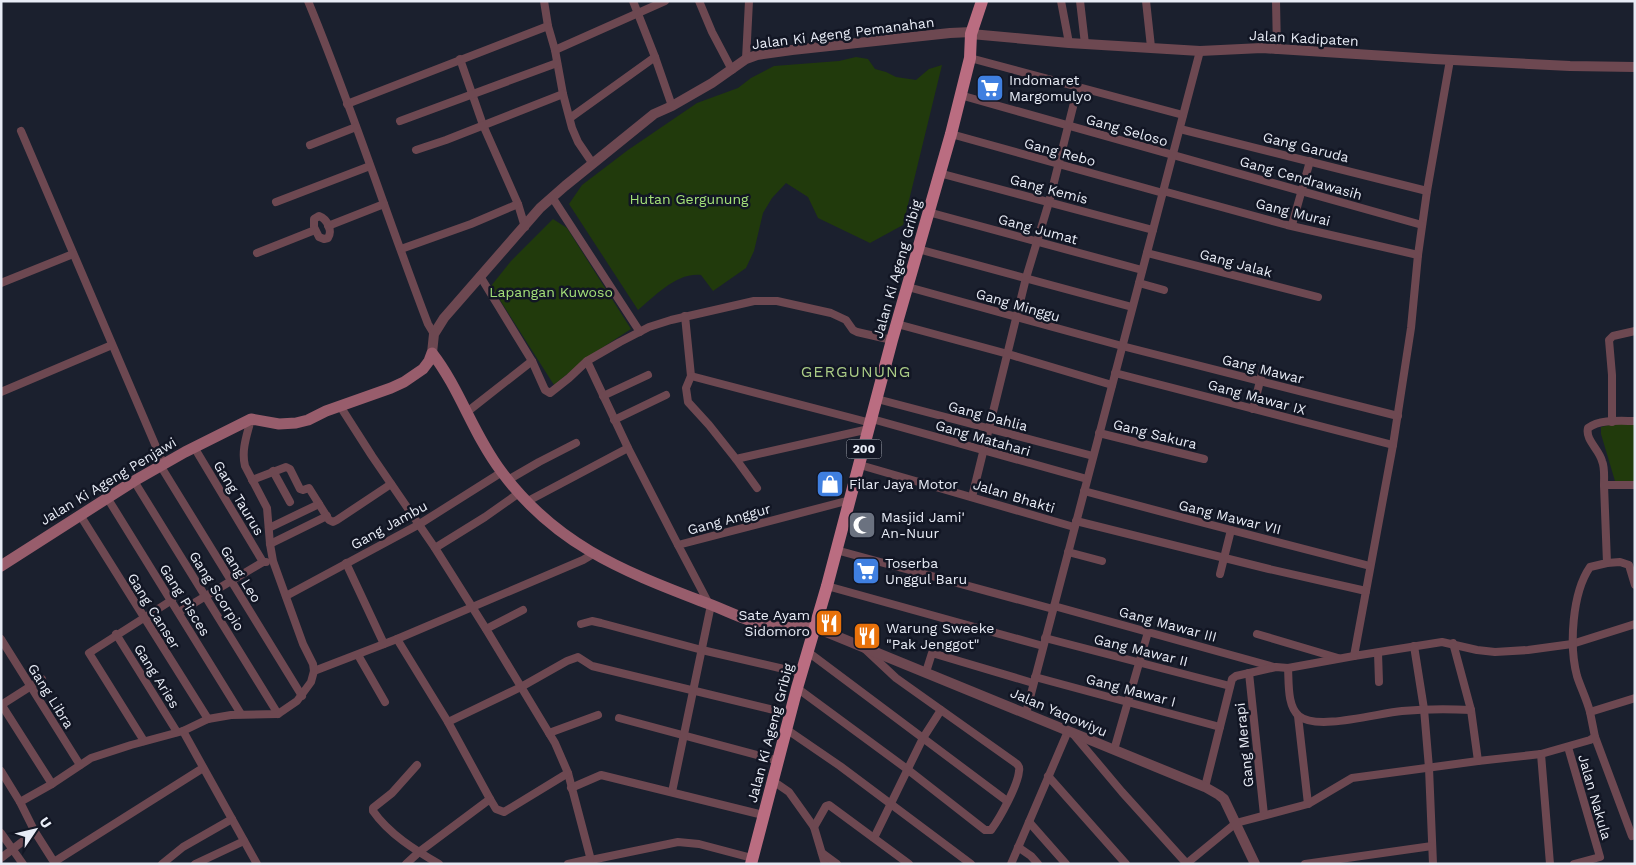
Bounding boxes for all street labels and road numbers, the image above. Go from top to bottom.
street label: Jalan Ki Ageng Pemanahan [751,14,935,52]
street label: Jalan Kadipaten [1249,27,1359,49]
street label: Gang Seloso [1084,111,1170,149]
street label: Gang Garuda [1261,129,1351,165]
street label: Gang Rebo [1023,135,1097,169]
street label: Gang Cendrawasih [1238,153,1364,203]
street label: Gang Kemis [1008,171,1090,207]
street label: Gang Murai [1254,195,1332,229]
street label: Jalan Ki Ageng Gribig [870,197,925,340]
street label: Gang Jumat [996,211,1080,247]
street label: Gang Jalak [1198,246,1274,280]
street label: Gang Minggu [974,285,1062,325]
street label: Gang Mawar [1220,351,1306,387]
street label: Gang Mawar IX [1206,376,1308,418]
street label: Gang Dahlia [947,398,1030,434]
street label: Gang Sakura [1111,416,1199,452]
street label: Gang Matahari [934,417,1032,459]
street label: Jalan Ki Ageng Penjawi [37,434,179,528]
road number: 200 [846,439,882,458]
street label: Gang Taurus [211,458,267,538]
street label: Jalan Bhakti [971,476,1057,516]
street label: Gang Jambu [348,497,430,553]
street label: Gang Mawar VII [1177,497,1283,537]
street label: Gang Anggur [686,500,773,538]
street label: Gang Leo [217,543,265,605]
street label: Gang Scorpio [186,548,248,634]
street label: Gang Pisces [157,561,213,639]
street label: Gang Canser [124,570,184,652]
street label: Gang Mawar III [1117,603,1219,645]
street label: Gang Mawar II [1092,631,1190,669]
street label: Gang Aries [131,641,183,711]
street label: Gang Libra [25,661,77,731]
street label: Jalan Ki Ageng Gribig [744,661,796,804]
street label: Gang Mawar I [1084,670,1178,710]
street label: Jalan Yaqowiyu [1008,684,1110,740]
street label: Gang Merapi [1232,702,1256,788]
street label: Jalan Nakula [1575,752,1615,842]

